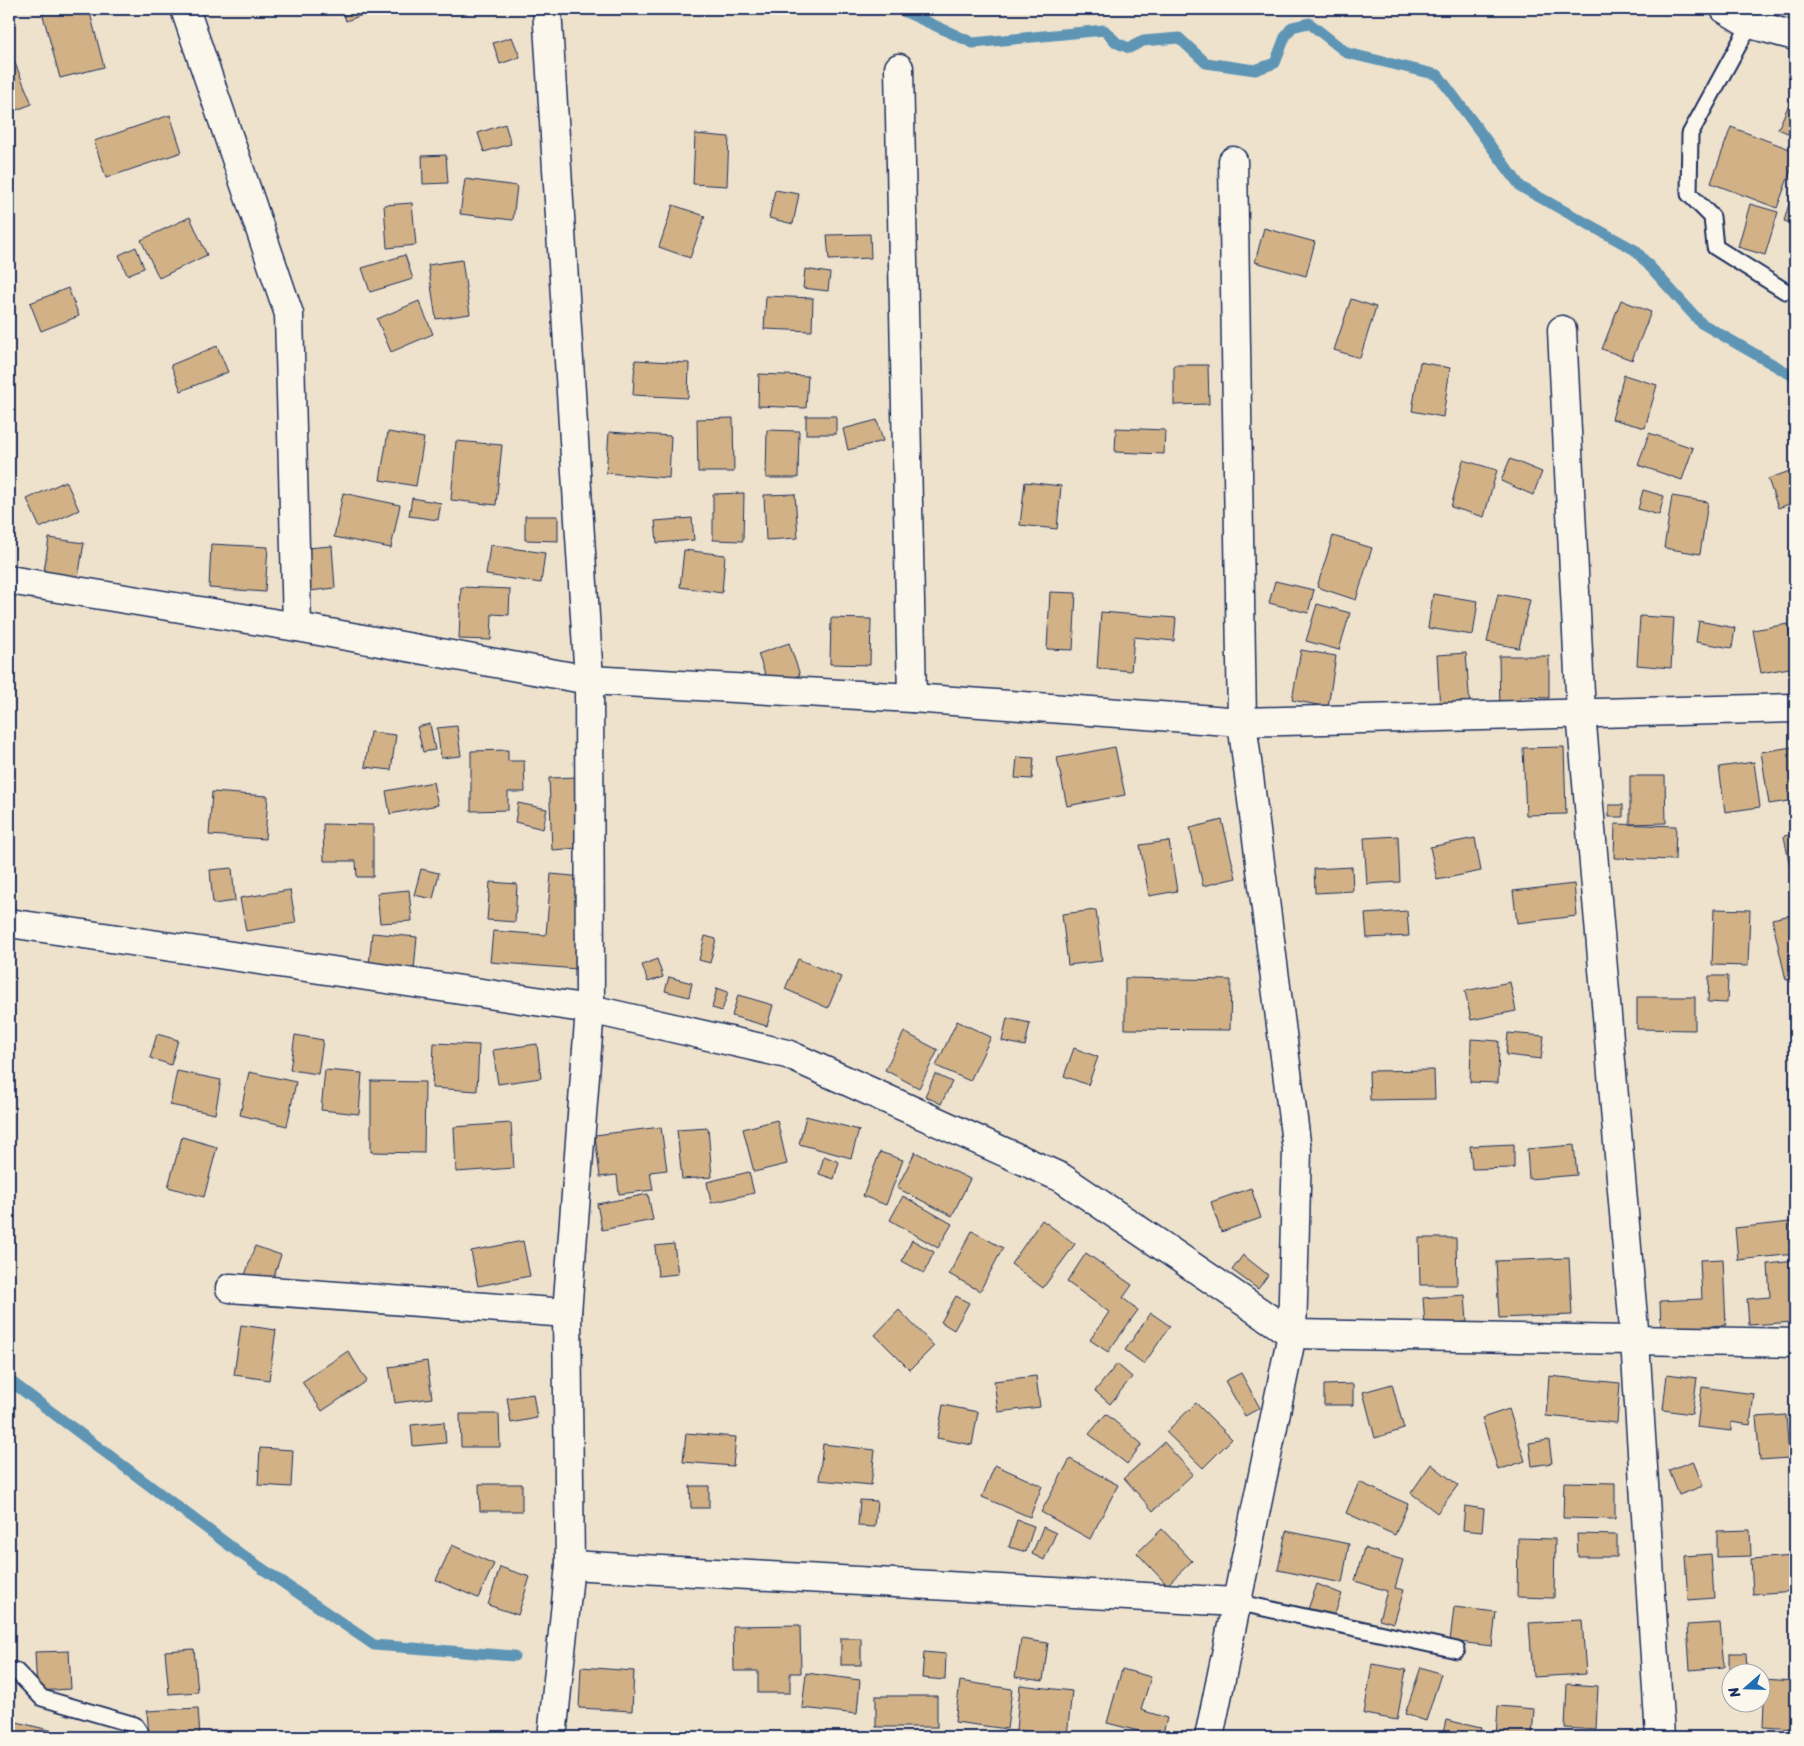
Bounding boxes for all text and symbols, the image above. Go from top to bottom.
north arrow [1722,1664,1772,1714]
text: N [1721,1683,1748,1702]

